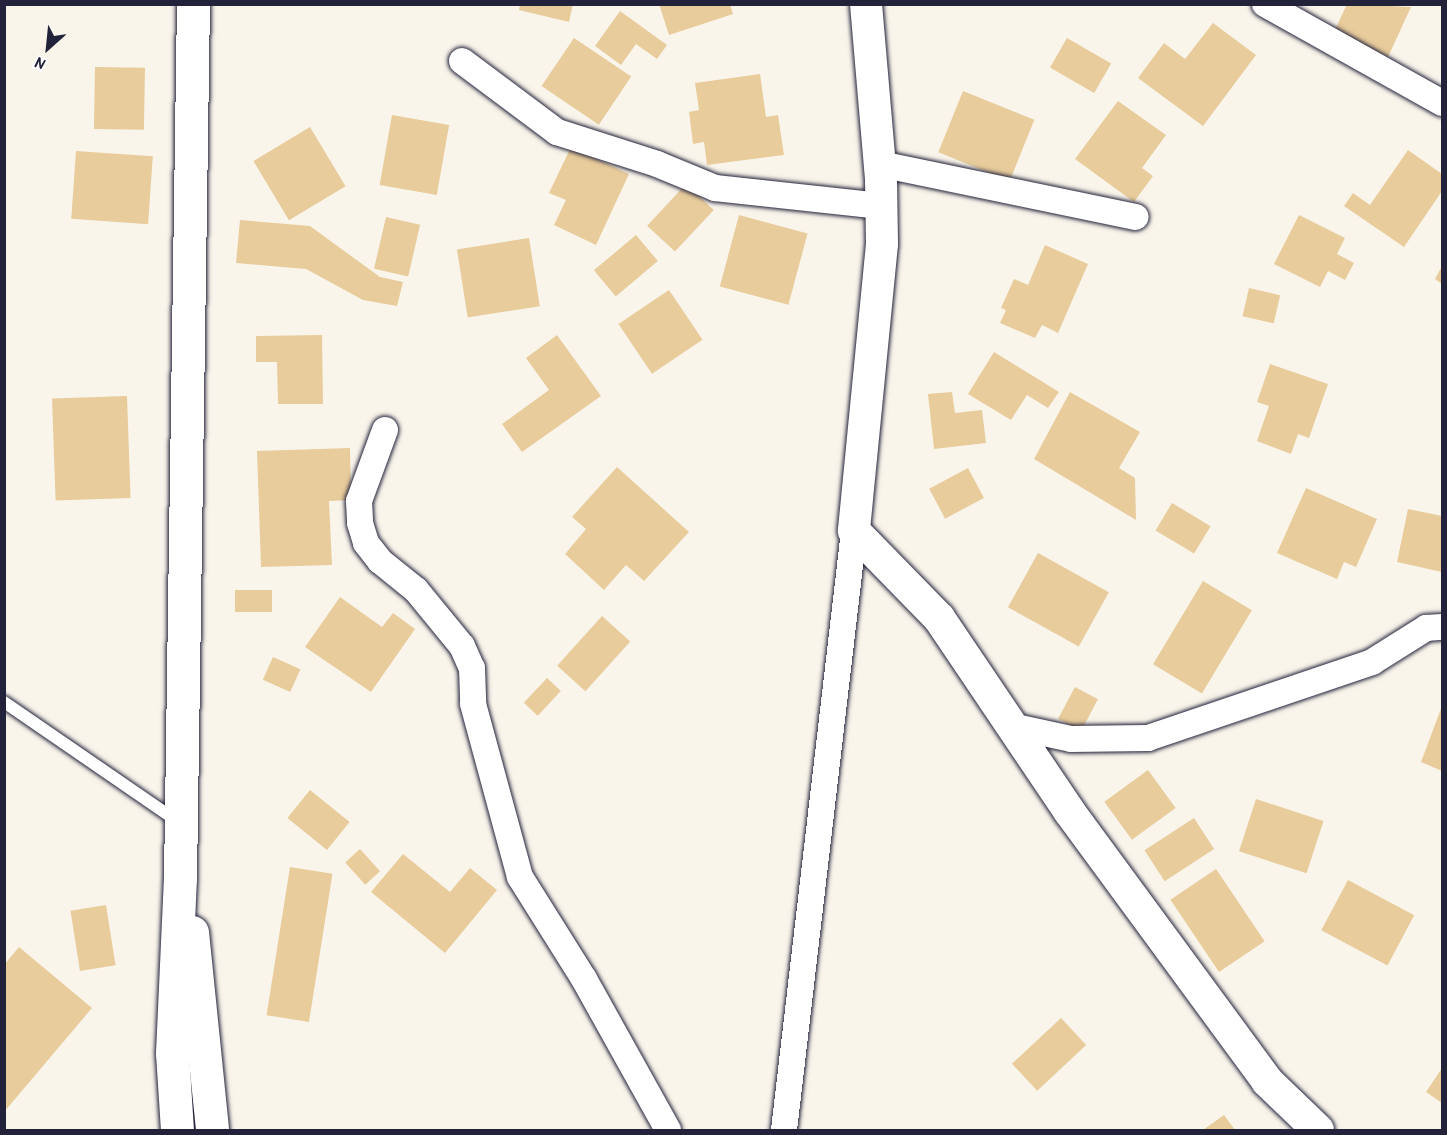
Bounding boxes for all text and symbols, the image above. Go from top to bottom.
north arrow [18,18,78,78]
text: N [31,52,49,76]

